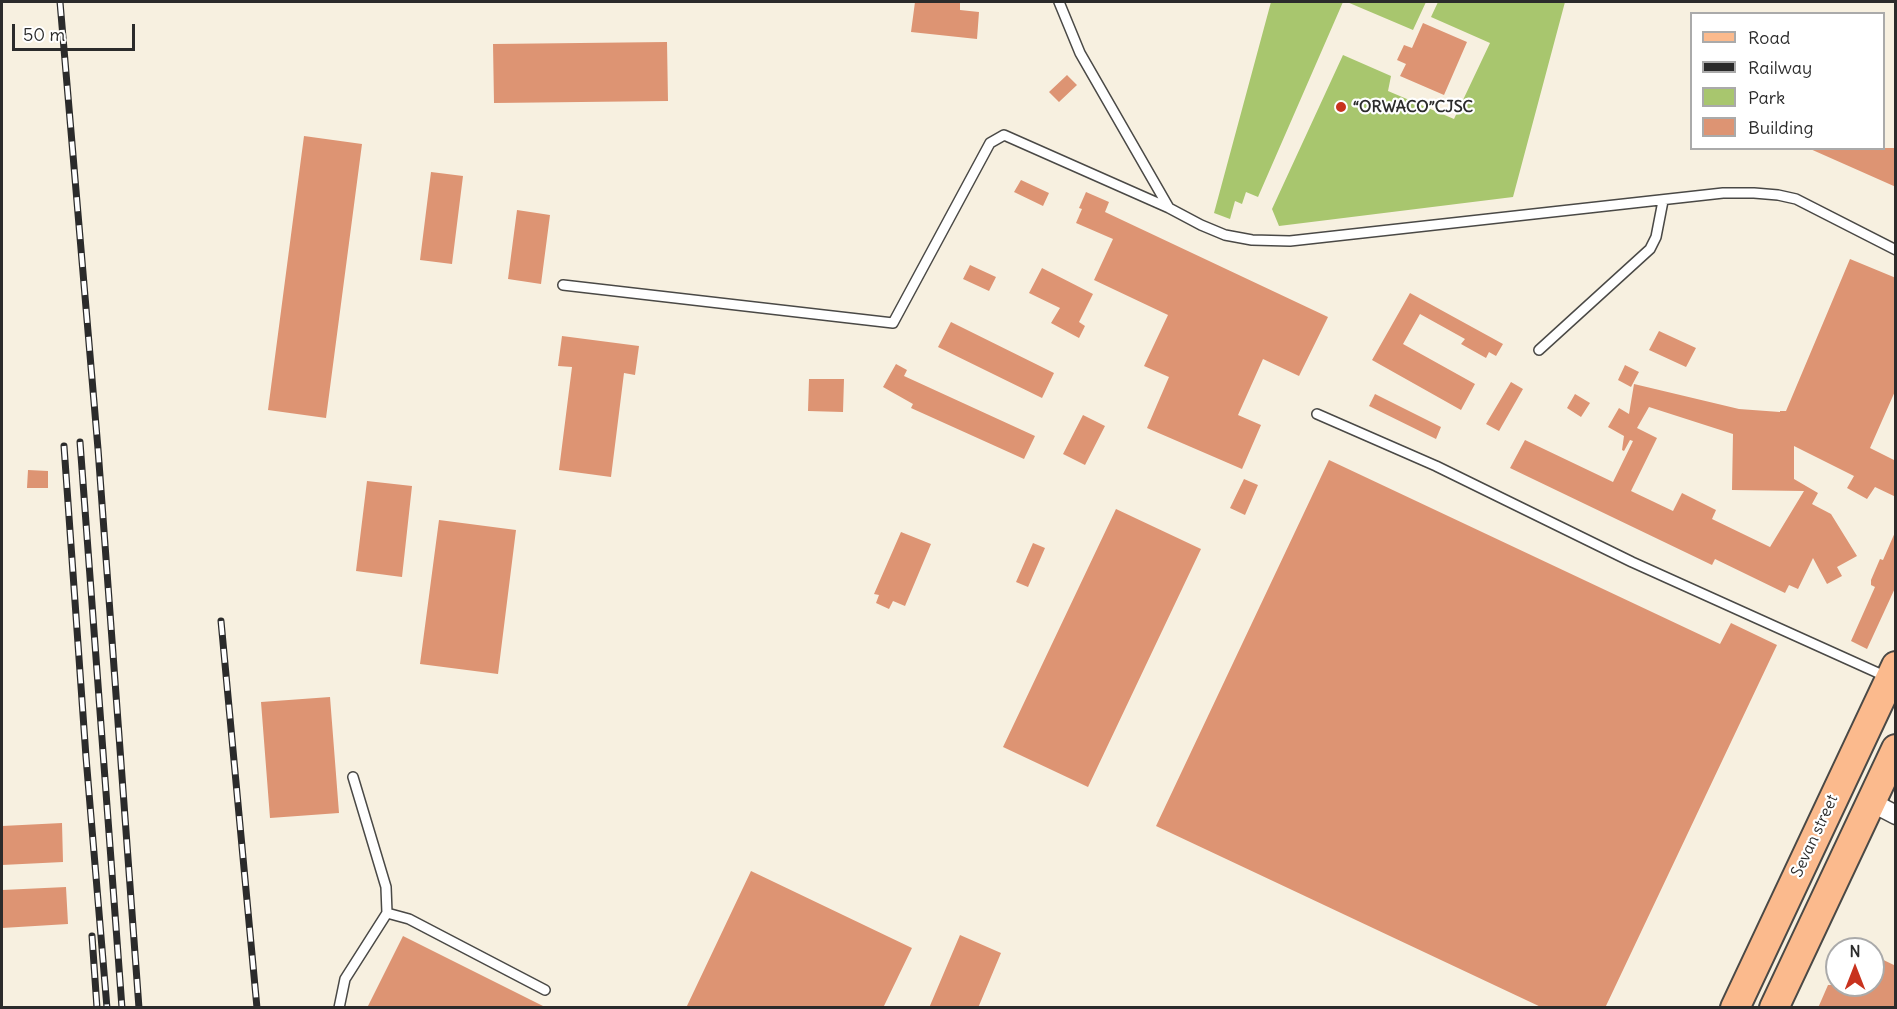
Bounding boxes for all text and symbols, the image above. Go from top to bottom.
scale bar [15,12,138,50]
legend [1690,12,1885,150]
text: 50 m [23,23,65,46]
text: Road [1748,26,1790,49]
text: Railway [1748,56,1812,79]
text: Park [1748,86,1785,109]
place label: “ORWACO”CJSC [1353,97,1473,117]
marker: “ORWACO”CJSC [1334,100,1348,114]
text: Building [1748,116,1813,139]
street label: Sevan street [1788,792,1842,880]
north arrow [1825,937,1885,997]
text: N [1849,941,1861,961]

